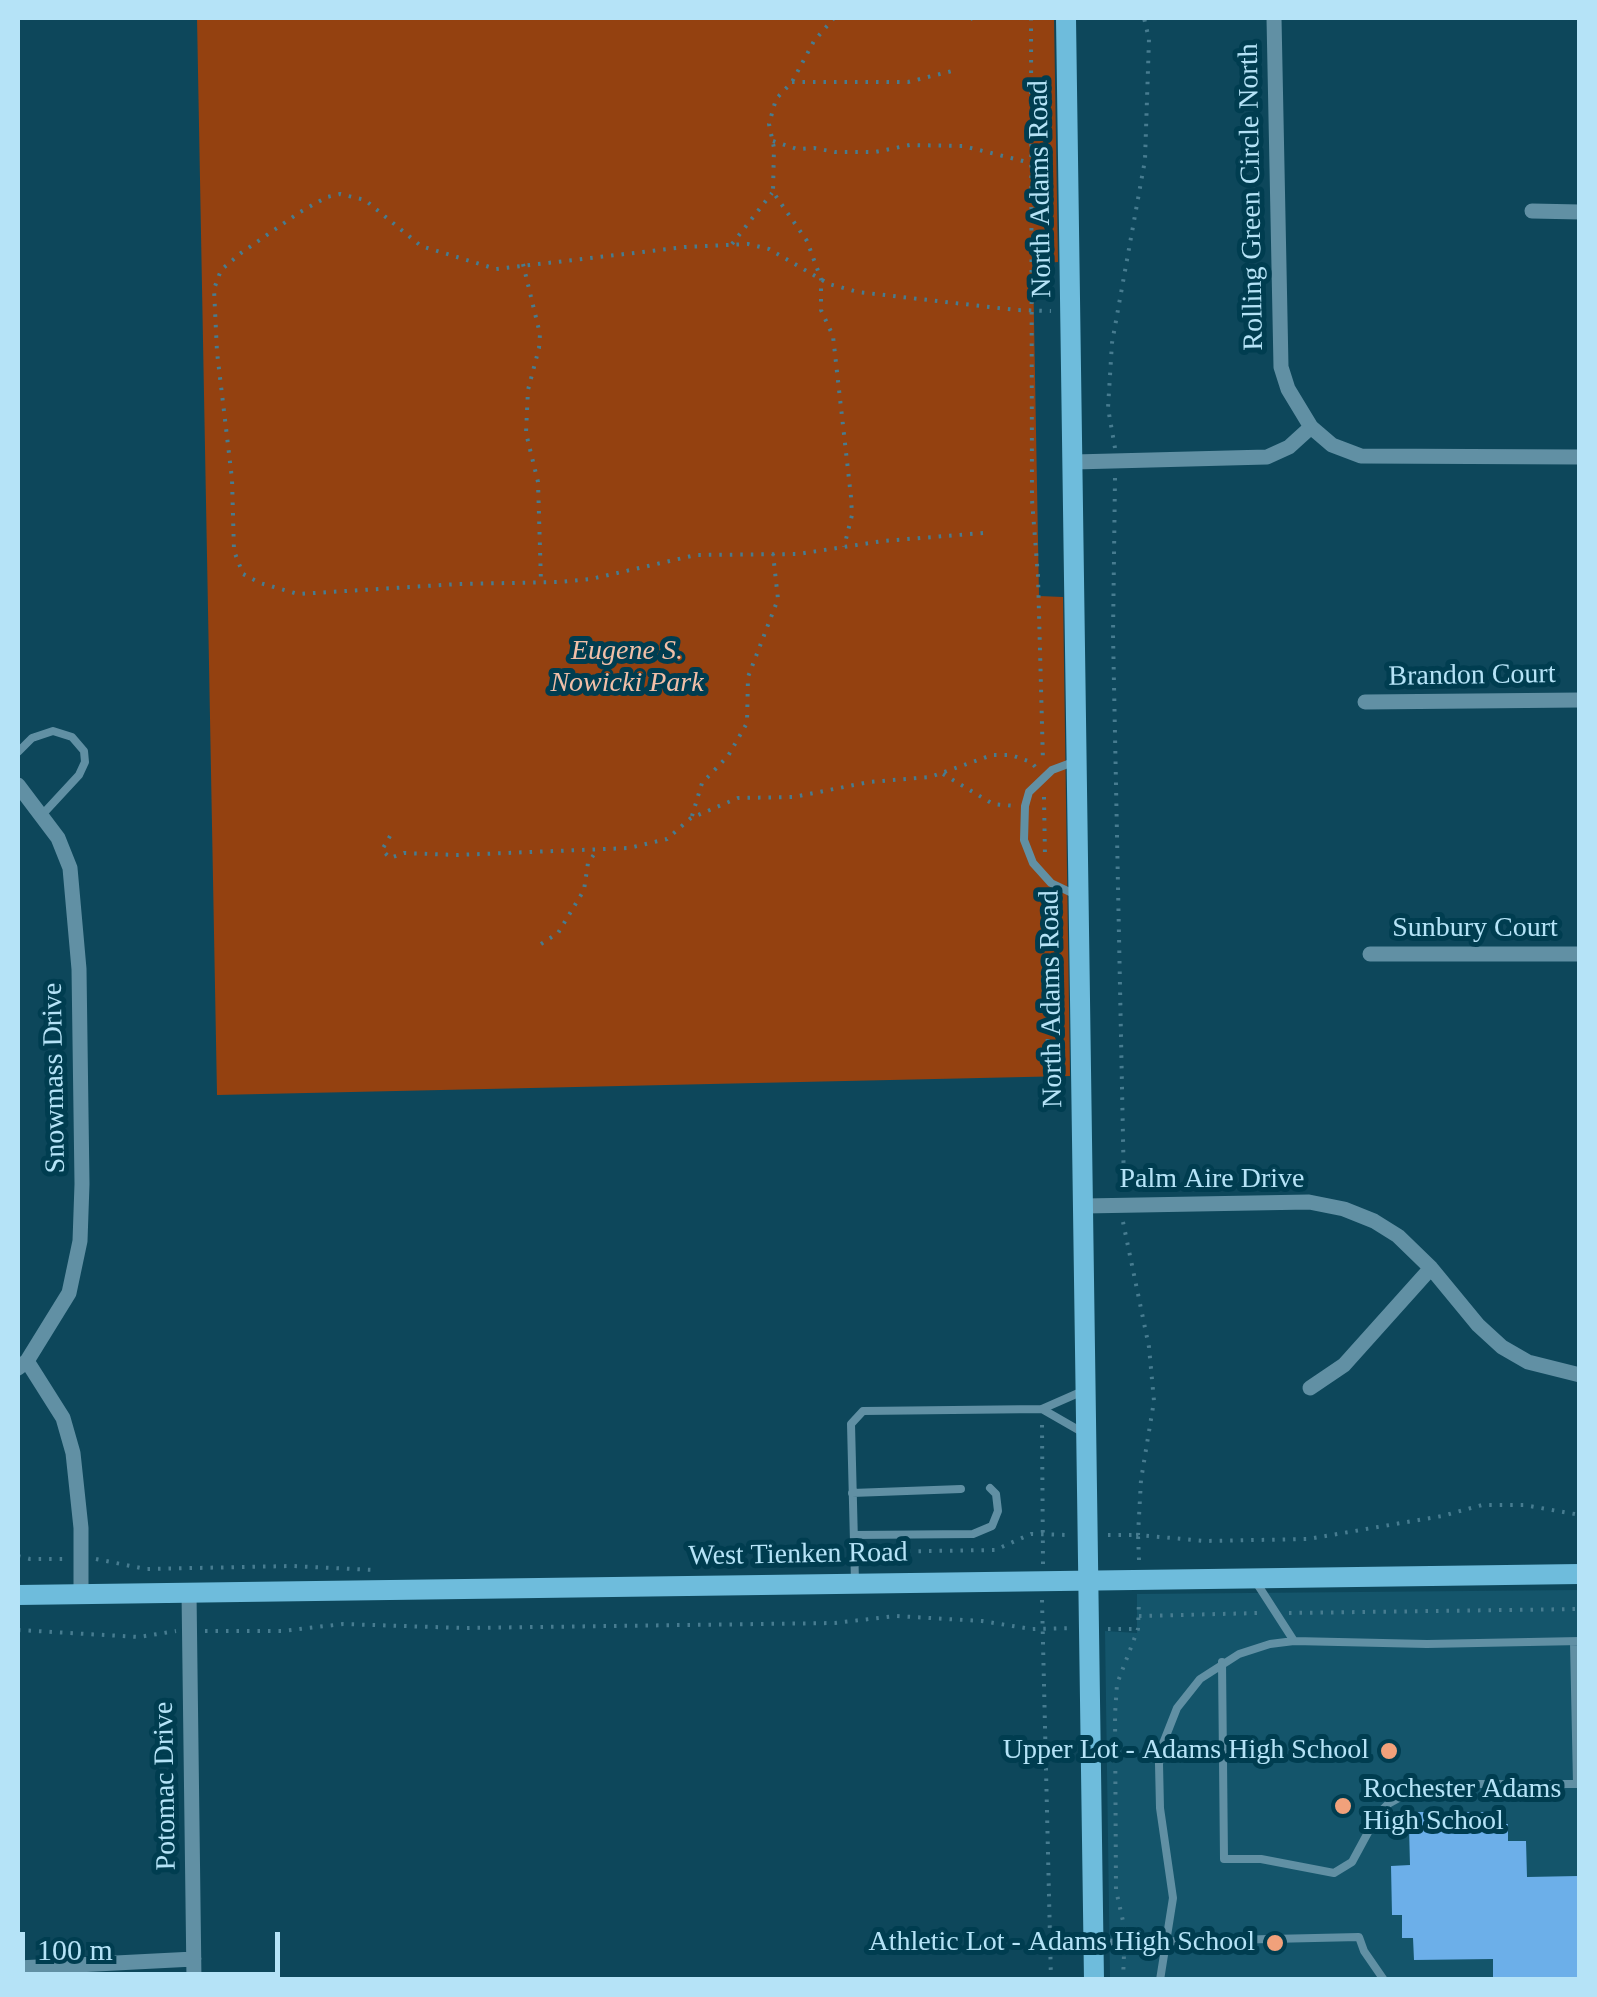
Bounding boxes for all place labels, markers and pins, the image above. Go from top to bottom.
place label: Upper Lot - Adams High School [1003,1734,1369,1768]
marker: Upper Lot - Adams High School [1378,1740,1400,1762]
place label: Rochester Adams High School [1363,1773,1561,1839]
marker: Rochester Adams High School [1332,1795,1354,1817]
place label: Athletic Lot - Adams High School [868,1926,1255,1960]
marker: Athletic Lot - Adams High School [1264,1932,1286,1954]

